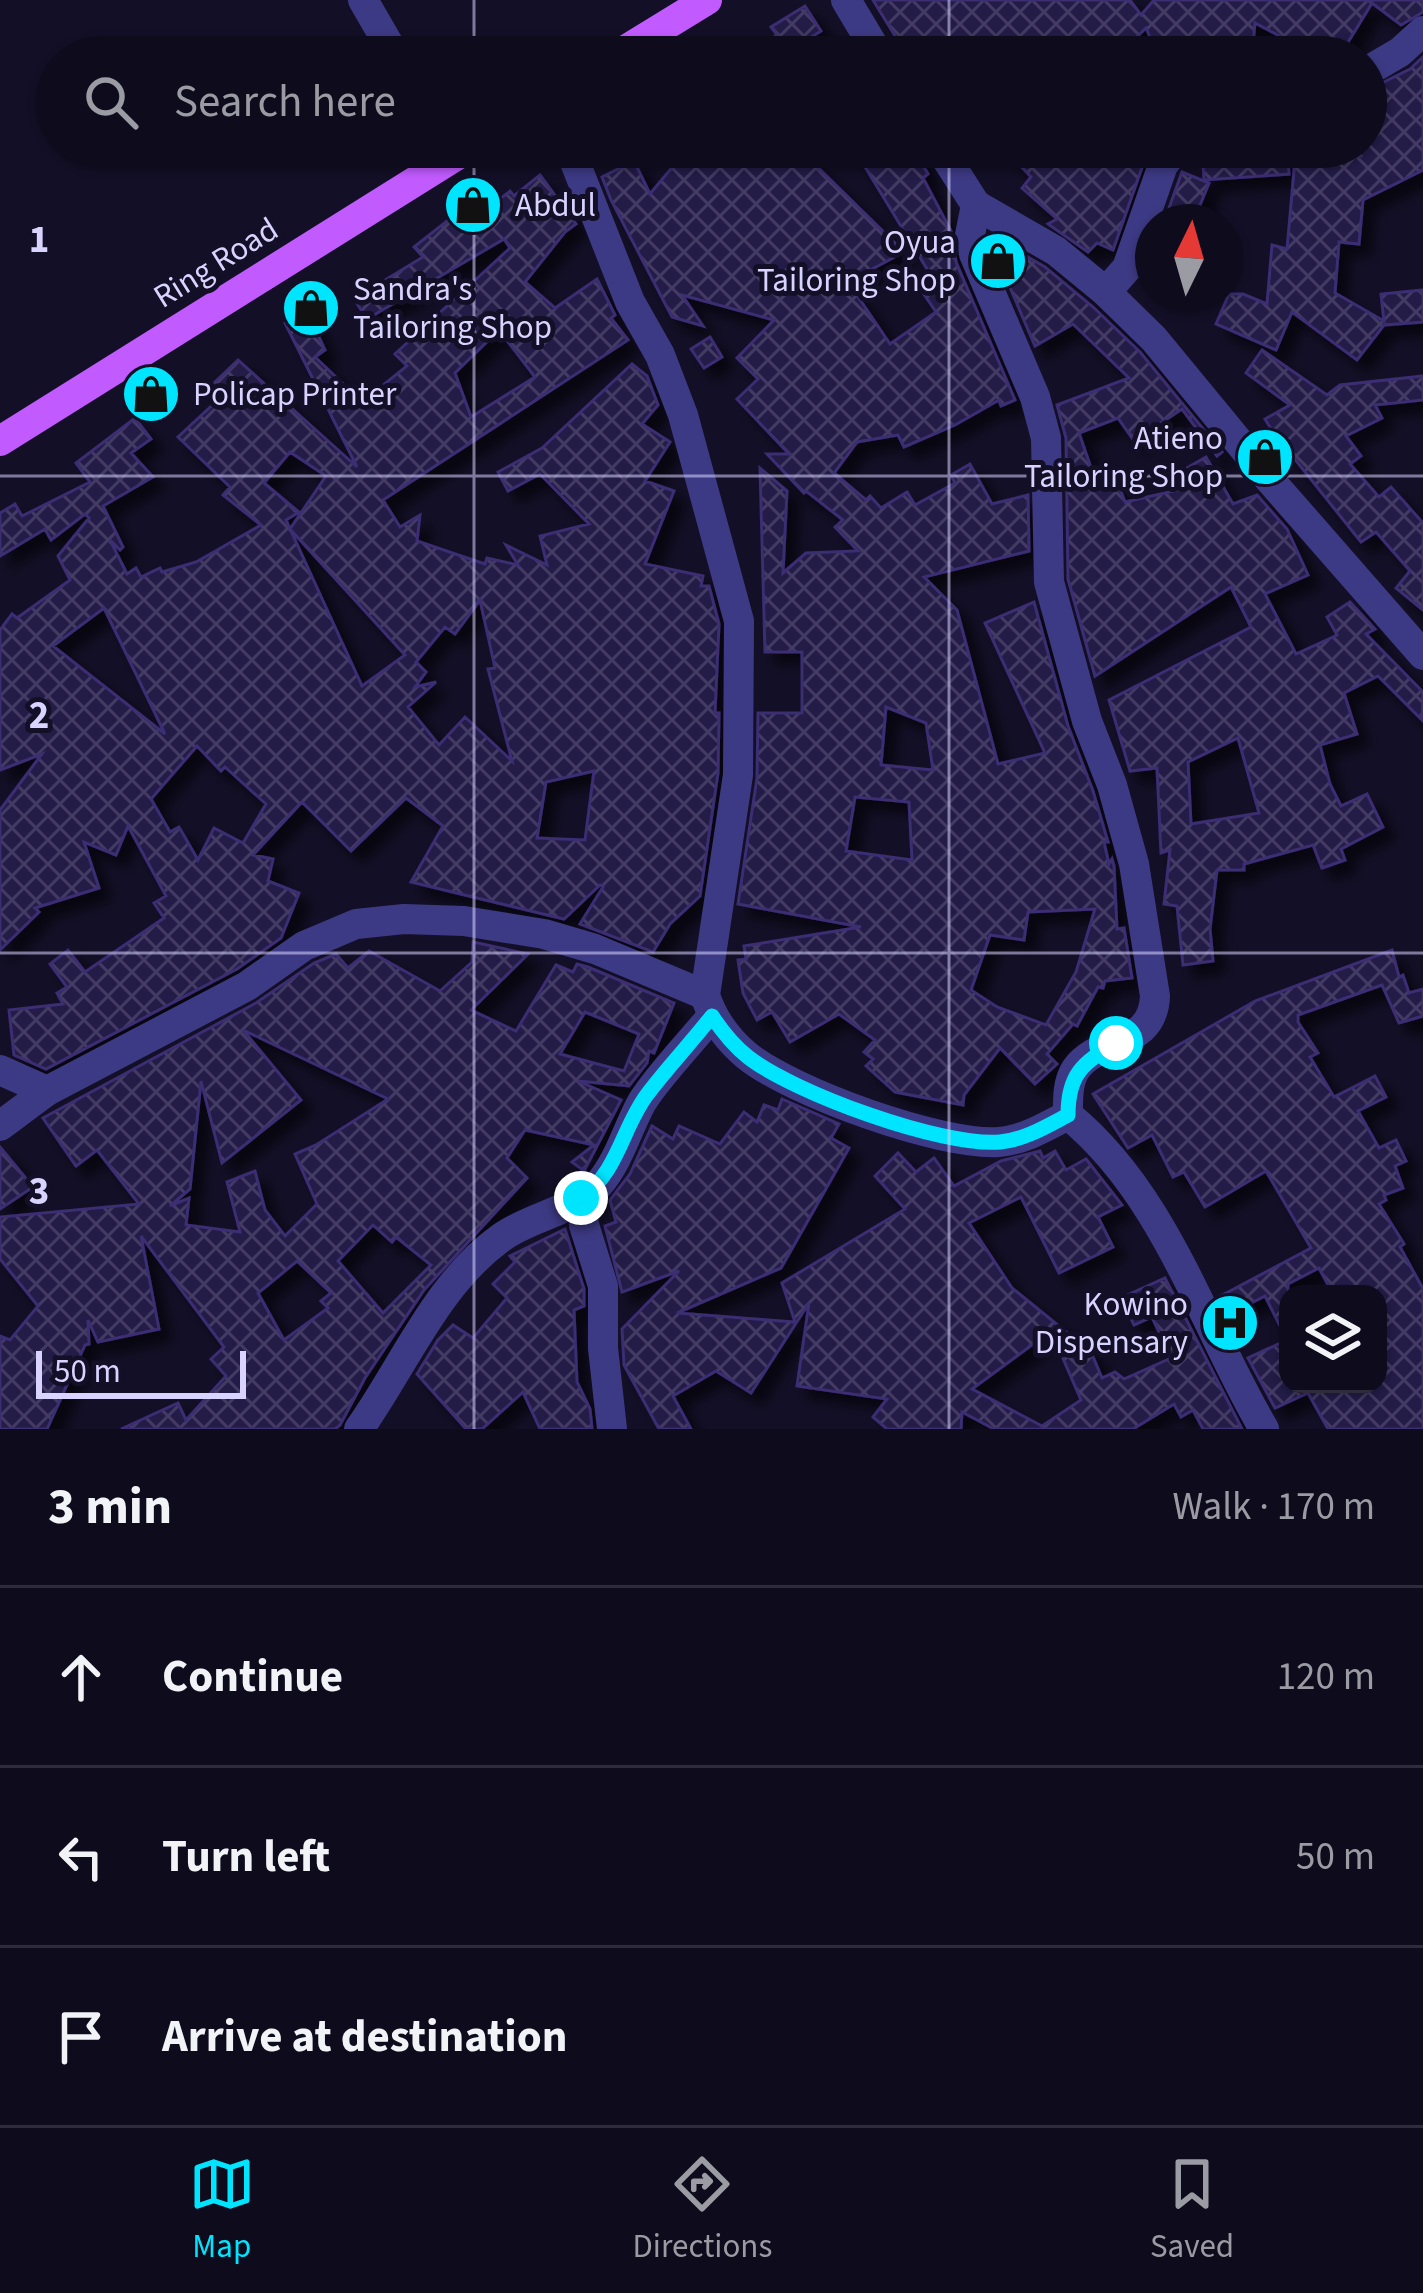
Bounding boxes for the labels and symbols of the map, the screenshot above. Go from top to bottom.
shop icon: Abdul [442,174,504,236]
place label: Abdul [515,182,596,229]
north arrow [1135,204,1243,312]
street label: Ring Road [145,206,287,320]
text: 1 [29,212,49,268]
place label: Oyua Tailoring Shop [757,219,956,304]
shop icon: Oyua Tailoring Shop [967,230,1029,292]
place label: Sandra's Tailoring Shop [353,266,552,351]
shop icon: Sandra's Tailoring Shop [280,277,342,339]
shop icon: Policap Printer [120,363,182,425]
place label: Policap Printer [193,371,397,418]
place label: Atieno Tailoring Shop [1024,415,1223,500]
shop icon: Atieno Tailoring Shop [1234,426,1296,488]
text: 2 [29,688,49,744]
route start [1089,1016,1143,1070]
text: 3 [29,1164,49,1220]
route end [554,1171,608,1225]
place label: Kowino Dispensary [1035,1281,1189,1366]
hospital icon: Kowino Dispensary [1199,1292,1261,1354]
scale bar [36,1345,246,1398]

